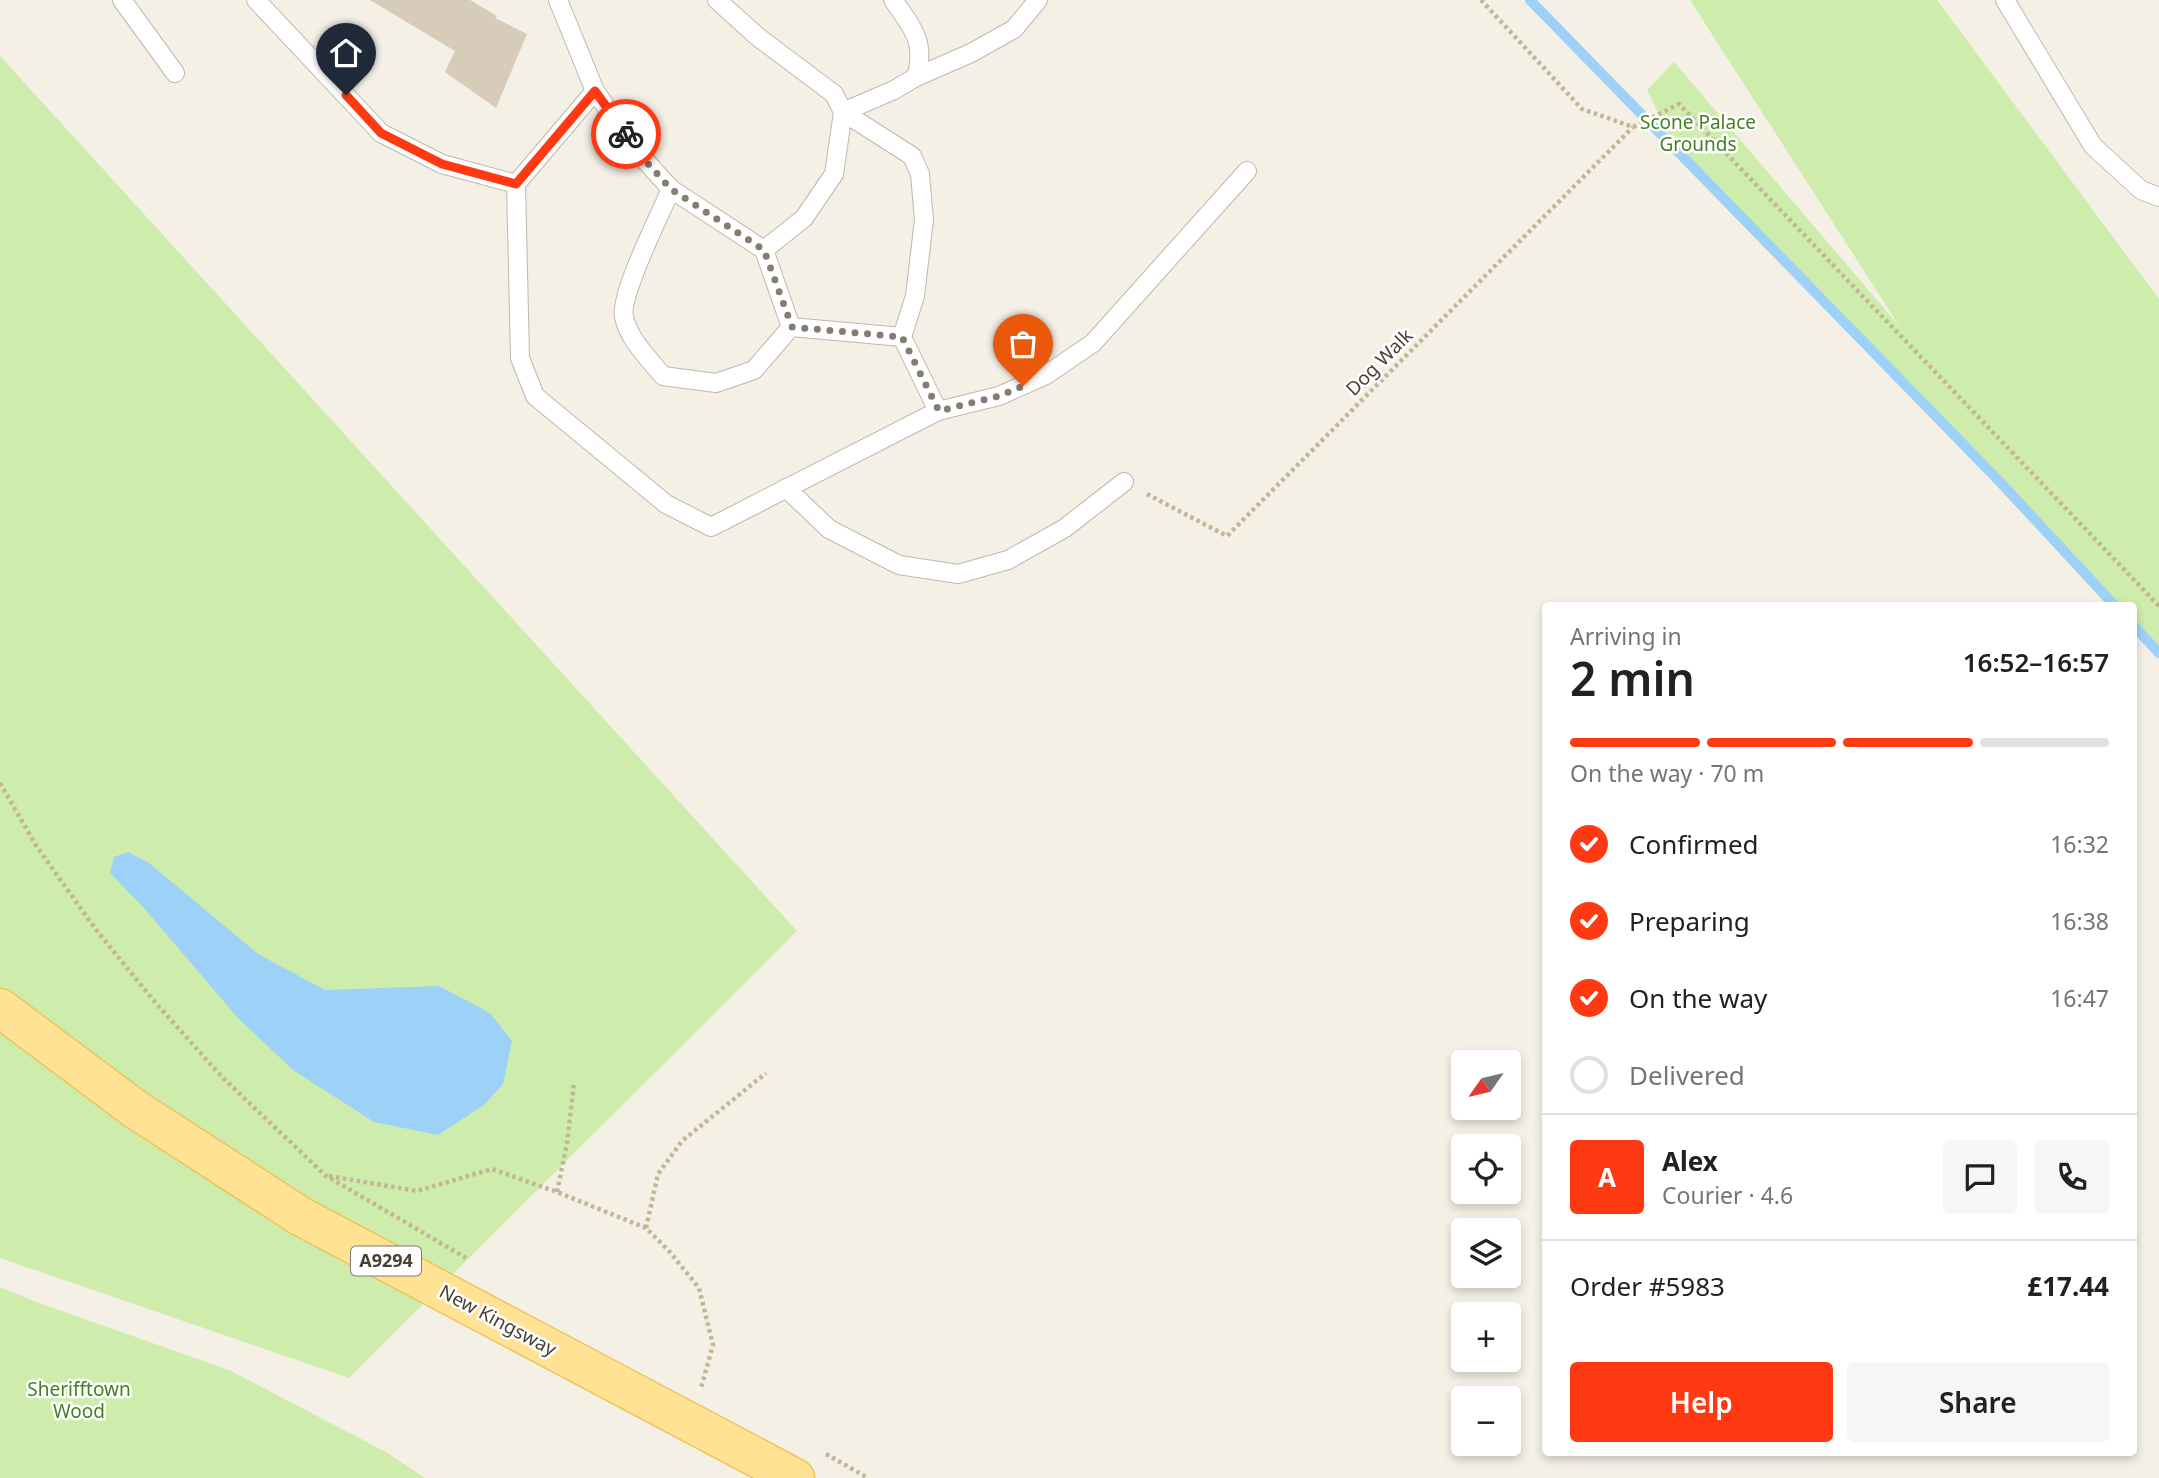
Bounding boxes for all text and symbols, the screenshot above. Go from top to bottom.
pin [316,23,376,95]
icon: home [327,34,365,72]
courier [591,99,661,169]
park label: Scone Palace Grounds [1640,109,1756,157]
icon: bike [607,115,645,153]
pin [993,314,1053,386]
street label: Dog Walk [1340,323,1418,401]
icon: bag [1004,325,1042,363]
text: Arriving in [1570,620,1682,652]
text: 16:52–16:57 [1963,644,2109,680]
text: 2 min [1570,647,1695,709]
text: On the way · 70 m [1570,757,1764,789]
icon: check [1570,825,1608,863]
text: Confirmed [1629,826,1759,862]
text: 16:32 [2050,828,2109,860]
icon: check [1570,902,1608,940]
text: Preparing [1629,903,1750,939]
text: 16:38 [2050,905,2109,937]
icon: check [1570,979,1608,1017]
text: On the way [1629,980,1767,1016]
text: 16:47 [2050,982,2109,1014]
north arrow [1451,1050,1521,1120]
map controls [1451,1050,1521,1456]
text: Delivered [1629,1057,1745,1093]
button: locate [1451,1134,1521,1204]
button: chat [1943,1140,2017,1214]
button: phone [2035,1140,2109,1214]
text: Alex [1662,1143,1718,1179]
text: A [1598,1159,1616,1195]
text: Courier · 4.6 [1662,1179,1793,1211]
button: layers [1451,1218,1521,1288]
road number: A9294 [351,1246,421,1276]
text: Order #5983 [1570,1268,1725,1304]
text: £17.44 [2027,1268,2109,1304]
street label: New Kingsway [435,1278,561,1362]
button: + [1451,1302,1521,1372]
button: Help [1570,1362,1833,1442]
button: Share [1847,1362,2109,1442]
park label: Sherifftown Wood [27,1376,131,1424]
button: − [1451,1386,1521,1456]

